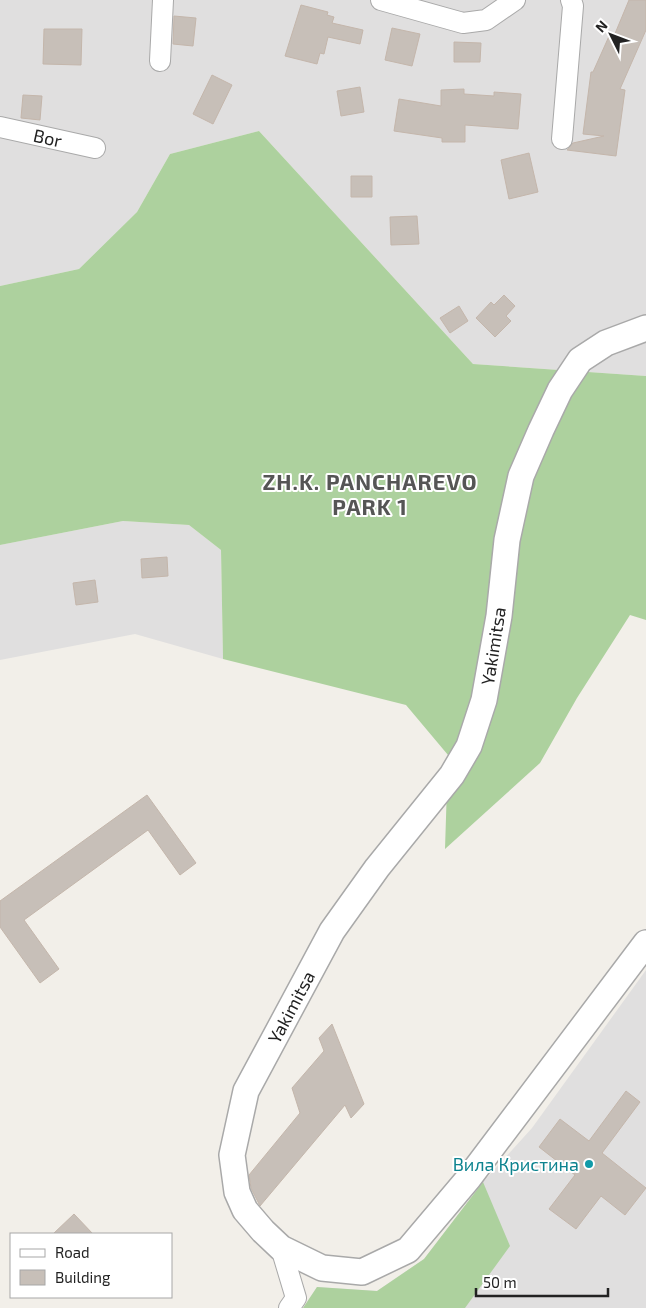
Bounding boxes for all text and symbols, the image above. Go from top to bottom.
north arrow [586,10,636,60]
text: N [591,17,611,35]
street label: Bor [31,124,64,151]
district label: ZH.K. PANCHAREVO PARK 1 [262,468,478,519]
street label: Yakimitsa [476,605,510,687]
street label: Yakimitsa [263,967,319,1047]
place label: Вила Кристина [453,1153,579,1175]
marker: Вила Кристина [583,1158,595,1170]
legend [10,1233,172,1298]
text: Road [55,1243,90,1261]
scale bar [476,1266,608,1298]
text: Building [55,1268,111,1286]
text: 50 m [483,1273,517,1291]

